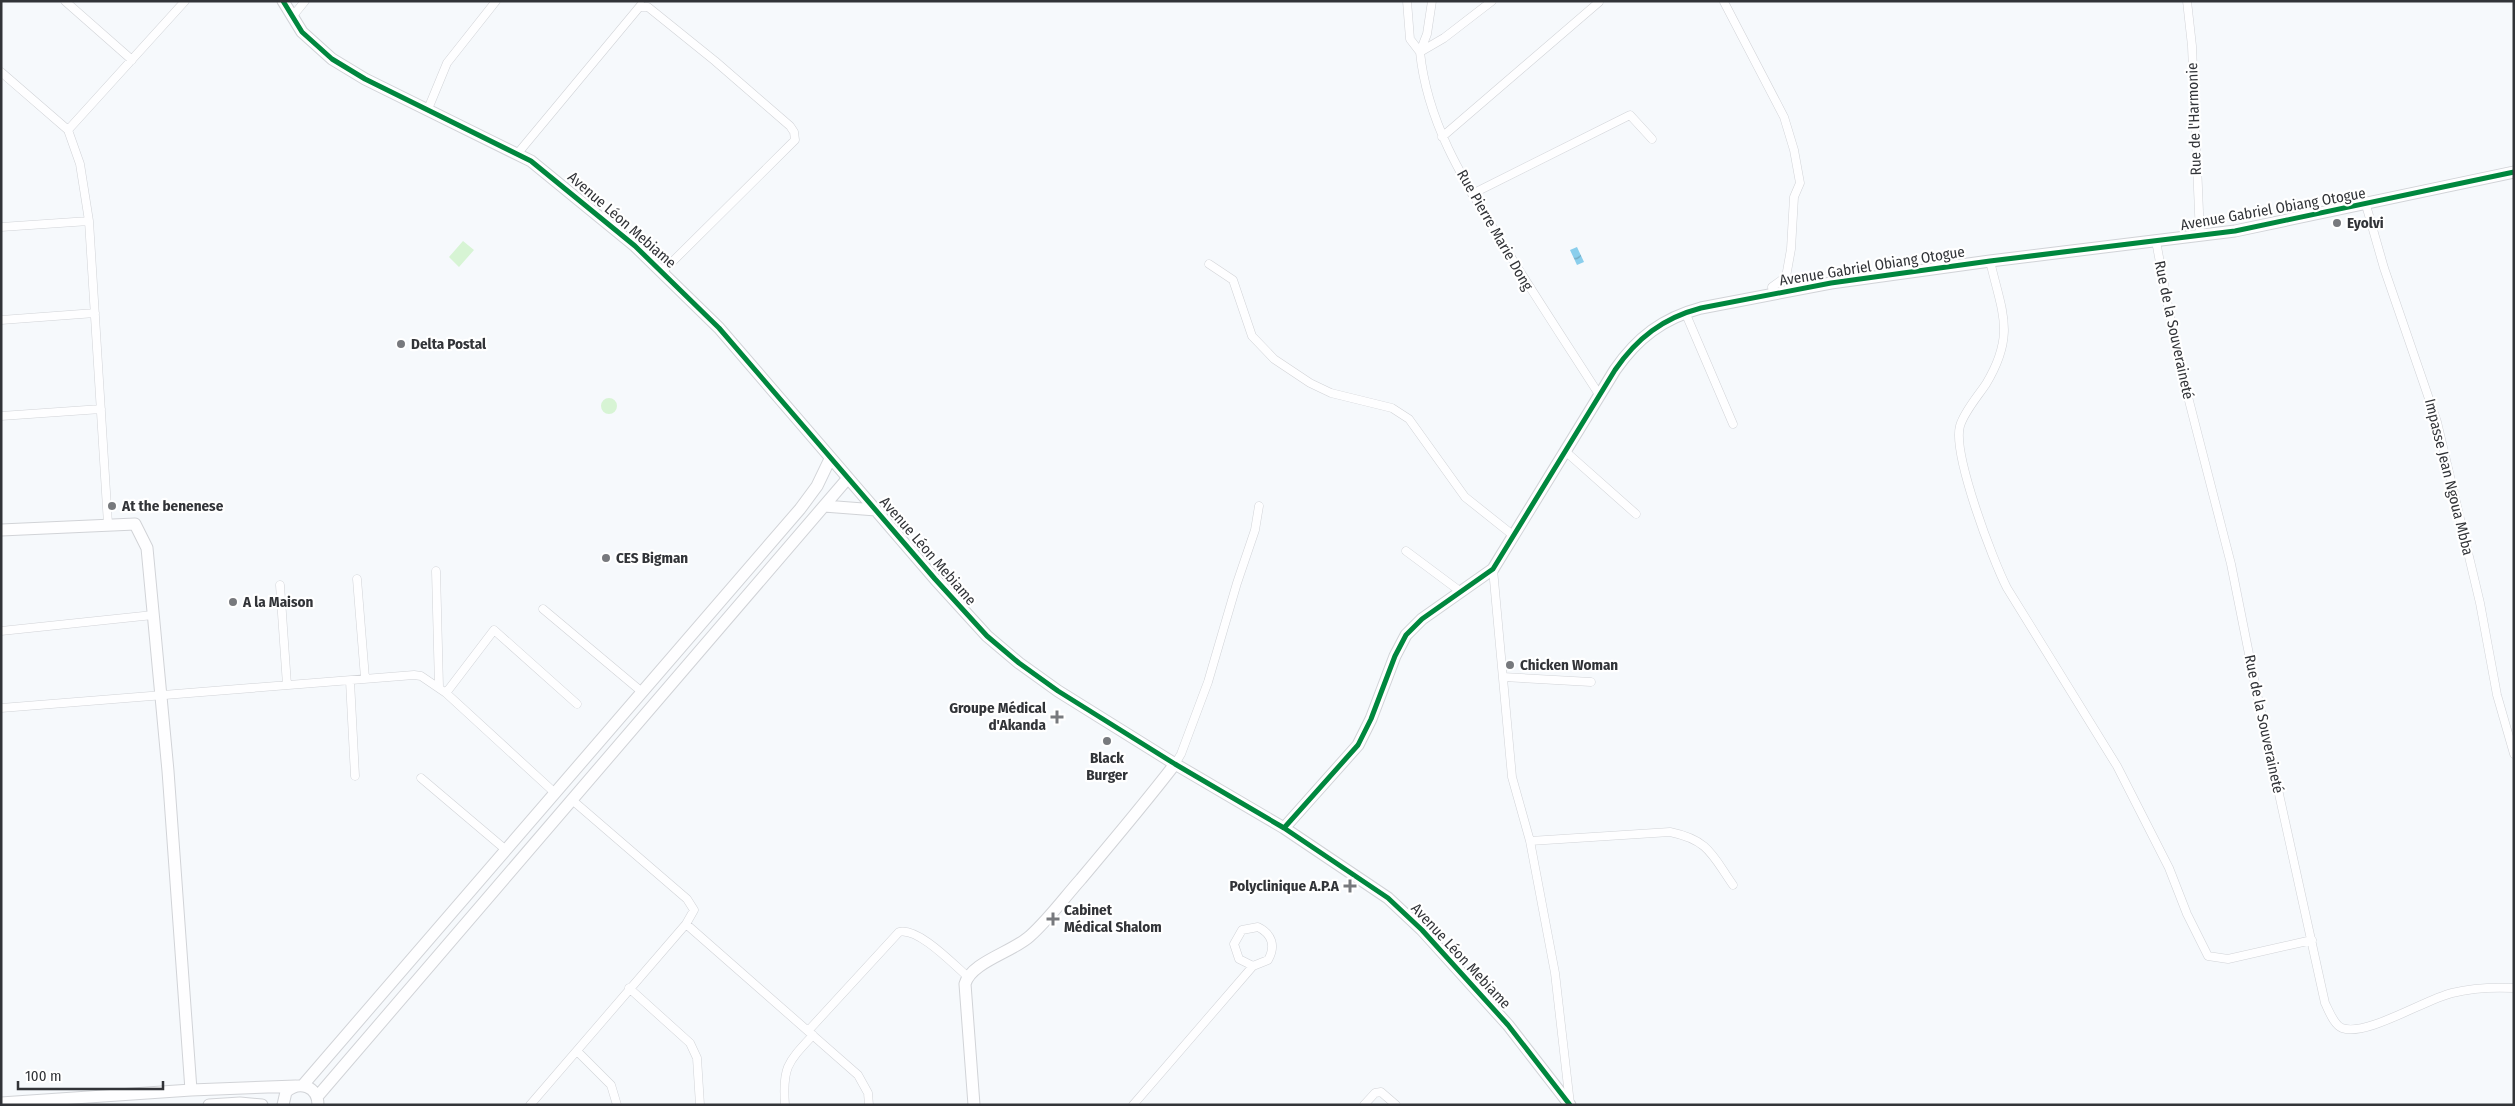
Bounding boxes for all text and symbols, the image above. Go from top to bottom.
street label: Rue de l'Harmonie [2183,62,2205,176]
street label: Rue Pierre Marie Dong [1453,166,1537,294]
street label: Avenue Léon Mebiame [564,168,680,272]
street label: Avenue Gabriel Obiang Otogue [2179,184,2367,234]
place label: Eyolvi [2347,214,2384,232]
marker: Eyolvi [2331,217,2343,229]
street label: Avenue Gabriel Obiang Otogue [1778,242,1966,290]
street label: Rue de la Souveraineté [2151,259,2197,401]
place label: Delta Postal [411,335,487,353]
marker: Delta Postal [395,338,407,350]
street label: Impasse Jean Ngoua Mbba [2421,397,2477,557]
street label: Avenue Léon Mebiame [876,493,980,609]
place label: At the benenese [121,497,224,515]
marker: At the benenese [106,500,118,512]
place label: CES Bigman [616,549,688,567]
marker: CES Bigman [600,552,612,564]
place label: A la Maison [242,593,314,611]
marker: A la Maison [227,596,239,608]
street label: Rue de la Souveraineté [2241,653,2287,795]
place label: Chicken Woman [1520,656,1618,674]
marker: Chicken Woman [1504,659,1516,671]
place label: Groupe Médical d'Akanda [949,699,1047,734]
marker: Groupe Médical d'Akanda [1050,710,1064,724]
marker: Black Burger [1101,735,1113,747]
place label: Black Burger [1086,749,1128,784]
place label: Polyclinique A.P.A [1230,877,1340,895]
marker: Polyclinique A.P.A [1343,879,1357,893]
street label: Avenue Léon Mebiame [1407,899,1515,1013]
place label: Cabinet Médical Shalom [1064,901,1162,936]
marker: Cabinet Médical Shalom [1046,912,1060,926]
scale bar [18,1058,162,1090]
text: 100 m [25,1067,62,1085]

